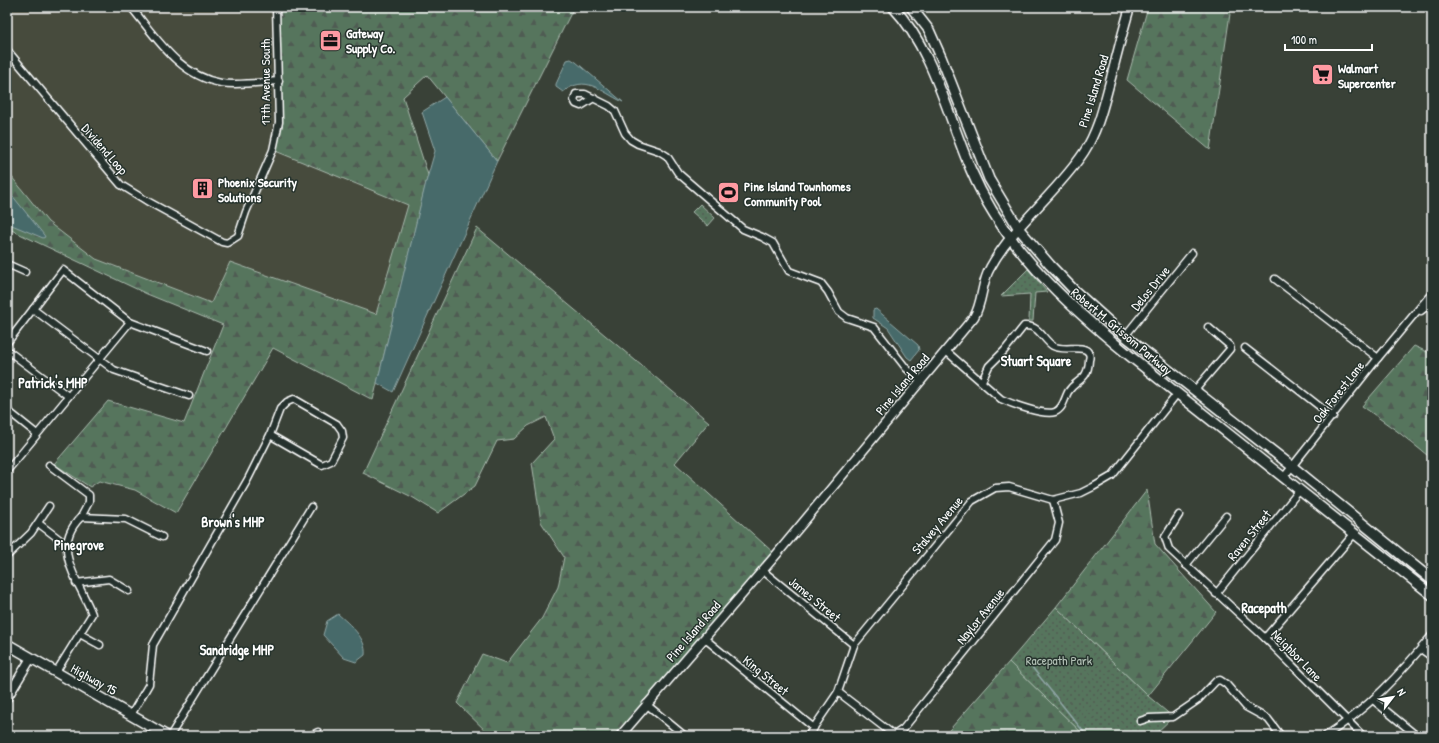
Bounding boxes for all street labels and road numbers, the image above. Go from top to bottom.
street label: 17th Avenue South [256,38,274,125]
street label: Pine Island Road [1073,52,1113,130]
street label: Dividend Loop [78,120,132,179]
street label: Delos Drive [1126,262,1174,314]
street label: Robert M. Grissom Parkway [1067,283,1177,379]
street label: Pine Island Road [871,349,933,419]
street label: Oak Forest Lane [1308,357,1368,427]
street label: Stalvey Avenue [907,492,967,558]
street label: Raven Street [1223,505,1275,564]
street label: James Street [785,572,845,626]
street label: Naylor Avenue [952,584,1008,648]
street label: Pine Island Road [662,597,724,665]
street label: Neighbor Lane [1268,625,1326,685]
street label: King Street [739,651,793,700]
street label: Highway 15 [68,659,121,699]

